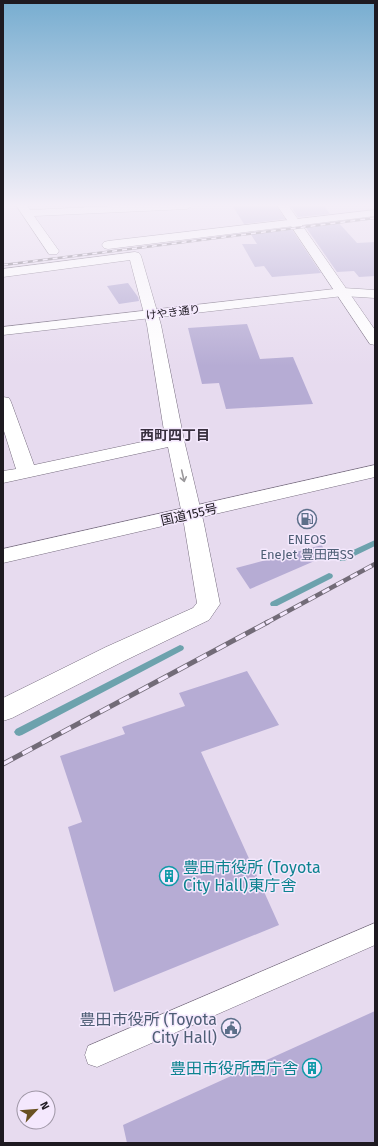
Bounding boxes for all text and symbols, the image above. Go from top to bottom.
street label: けやき通り [145,303,201,322]
district label: 西町四丁目 [140,427,210,444]
one-way arrow [180,470,188,483]
street label: 国道155号 [159,501,219,528]
fuel station icon: ENEOS EneJet 豊田西SS [296,508,318,530]
place label: ENEOS EneJet 豊田西SS [260,532,354,562]
place label: 豊田市役所 (Toyota City Hall)東庁舎 [183,858,321,895]
building icon: 豊田市役所 (Toyota City Hall)東庁舎 [158,865,180,887]
place label: 豊田市役所 (Toyota City Hall) [79,1010,217,1047]
public building icon: 豊田市役所 (Toyota City Hall) [220,1017,242,1039]
building icon: 豊田市役所西庁舎 [301,1057,323,1079]
place label: 豊田市役所西庁舎 [170,1059,298,1078]
north arrow [16,1090,56,1130]
text: N [37,1100,52,1112]

